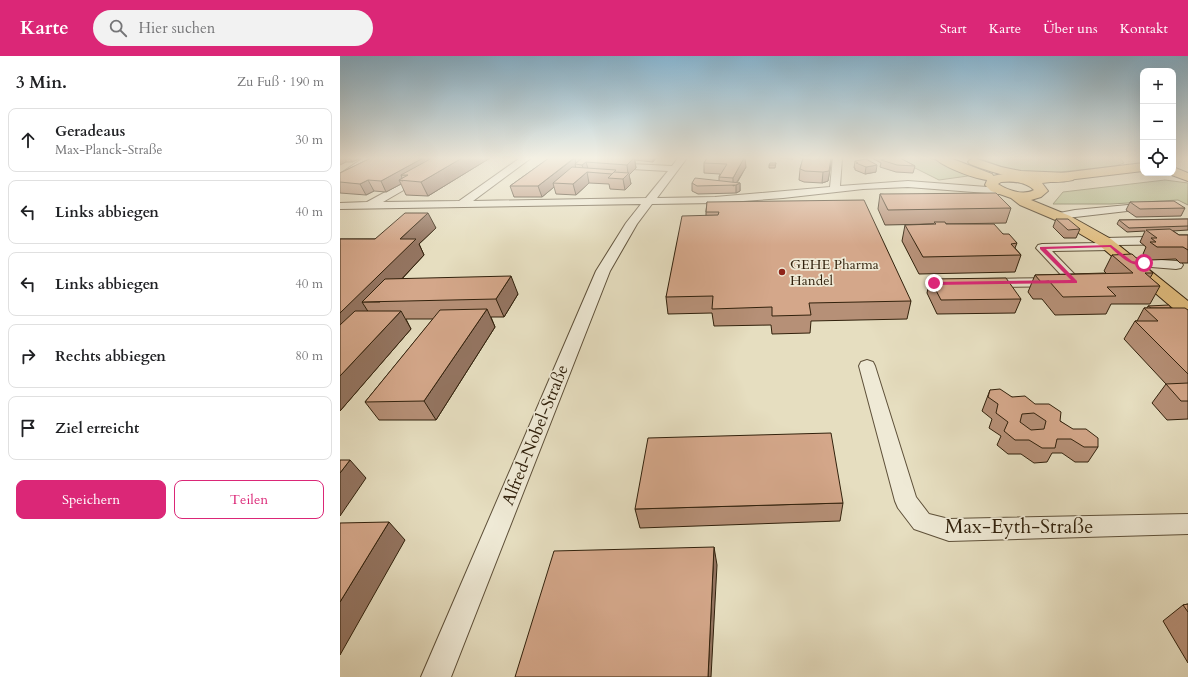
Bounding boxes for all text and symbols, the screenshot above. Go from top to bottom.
search box [93,10,373,46]
text: Karte [20,15,69,41]
icon: search [107,17,129,39]
text: Hier suchen [139,18,215,38]
text: Start [940,19,967,38]
text: Karte [989,19,1021,38]
text: Über uns [1043,19,1098,38]
text: Kontakt [1120,19,1168,38]
map controls [1140,68,1176,176]
button: + [1140,68,1176,104]
text: 3 Min. [16,71,67,94]
text: Zu Fuß · 190 m [237,73,324,91]
button: − [1140,104,1176,140]
text: Geradeaus [55,121,125,141]
icon: ahead [17,129,39,151]
text: 30 m [295,131,323,149]
button: locate [1140,140,1176,176]
text: Max-Planck-Straße [55,141,162,159]
icon: left [17,201,39,223]
text: Links abbiegen [55,202,159,222]
text: 40 m [295,203,323,221]
route start [1135,254,1153,272]
place label: GEHE Pharma Handel [790,255,879,290]
marker: GEHE Pharma Handel [777,267,787,277]
icon: left [17,273,39,295]
text: Links abbiegen [55,274,159,294]
route end [925,274,943,292]
text: 40 m [295,275,323,293]
icon: right [17,345,39,367]
text: Rechts abbiegen [55,346,166,366]
text: 80 m [295,347,323,365]
street label: Alfred-Nobel-Straße [496,361,574,509]
icon: arrive [17,417,39,439]
text: Ziel erreicht [55,418,139,438]
button: Speichern [16,480,166,519]
button: Teilen [174,480,324,519]
street label: Max-Eyth-Straße [945,513,1093,540]

